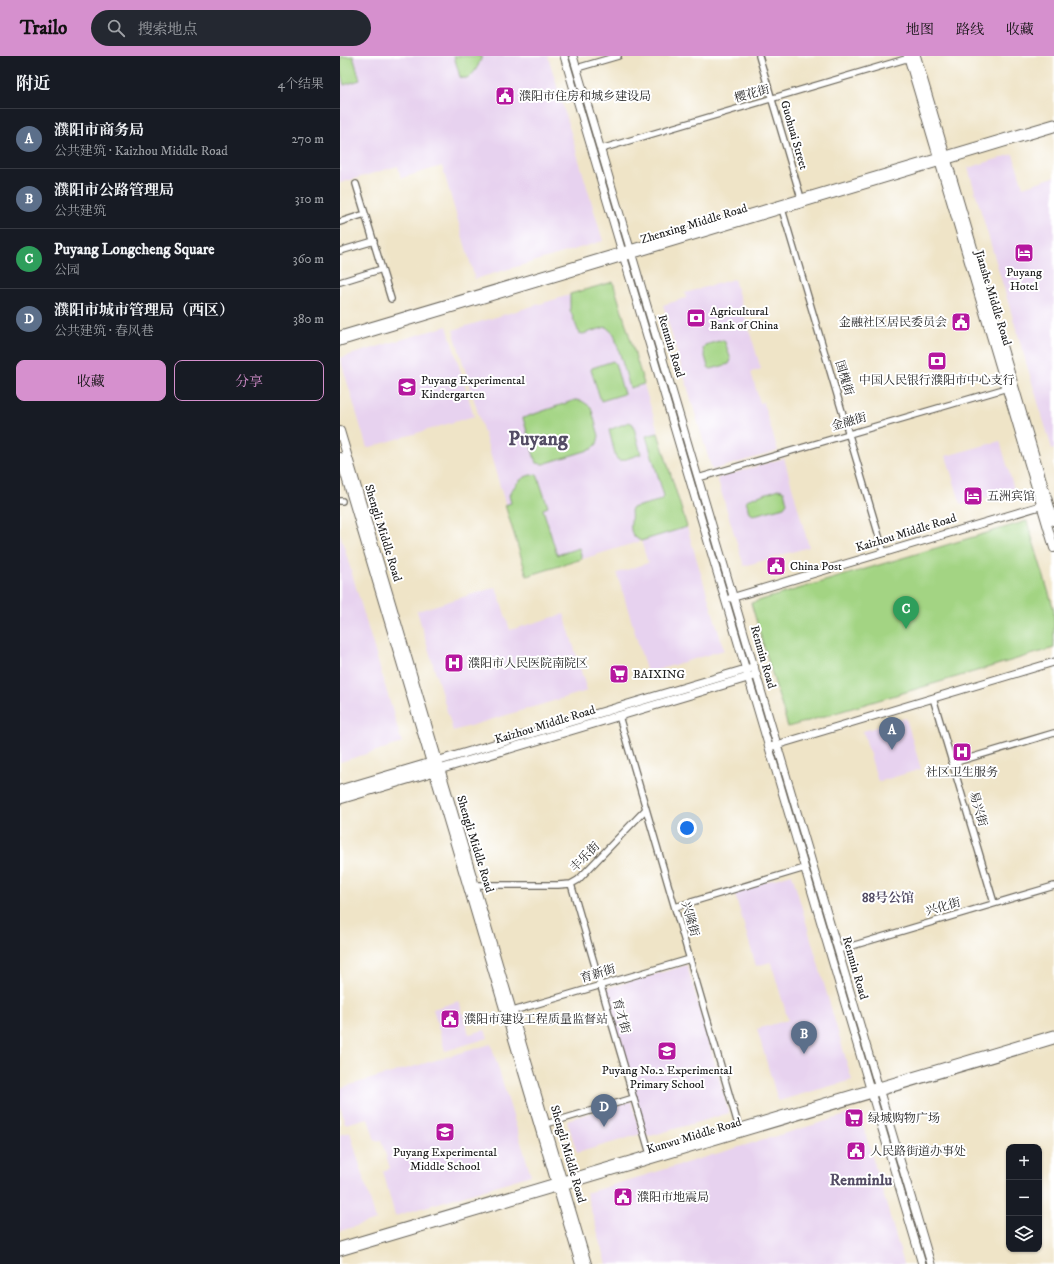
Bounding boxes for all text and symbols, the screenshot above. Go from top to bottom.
search box [91,10,371,46]
text: Trailo [20,17,67,40]
icon: search [105,17,127,39]
text: 搜索地点 [137,20,197,39]
text: 地图 [906,21,934,39]
text: 路线 [956,21,984,39]
text: 收藏 [1006,21,1034,39]
text: 附近 [16,73,50,95]
text: 4个结果 [278,76,324,92]
street label: 樱花街 [733,82,772,106]
public building icon: 濮阳市住房和城乡建设局 [494,85,516,107]
place label: 濮阳市住房和城乡建设局 [519,89,651,104]
street label: Guohuai Street [777,99,811,171]
text: 濮阳市商务局 [54,121,144,140]
text: A [25,131,33,147]
text: 270 m [292,131,324,147]
text: 公共建筑 · Kaizhou Middle Road [54,143,228,159]
text: 濮阳市公路管理局 [54,181,174,200]
text: B [25,191,33,207]
text: 310 m [295,191,324,207]
street label: Zhenxing Middle Road [639,201,749,247]
text: 公共建筑 [54,203,106,219]
text: Puyang Longcheng Square [54,240,215,259]
hotel icon: Puyang Hotel [1013,242,1035,264]
street label: Jianshe Middle Road [971,248,1015,347]
text: C [25,251,33,267]
text: 360 m [293,251,324,267]
text: 公园 [54,262,80,278]
place label: Puyang Hotel [1006,265,1042,294]
text: 濮阳市城市管理局（西区） [54,301,234,320]
place label: Agricultural Bank of China [710,304,779,333]
bank icon: Agricultural Bank of China [685,307,707,329]
text: D [24,311,34,327]
text: 380 m [293,311,324,327]
public building icon: 金融社区居民委员会 [950,311,972,333]
street label: Renmin Road [654,313,688,379]
place label: 金融社区居民委员会 [839,315,947,330]
text: 公共建筑 · 春风巷 [54,323,154,339]
bank icon: 中国人民银行濮阳市中心支行 [926,350,948,372]
street label: 国槐街 [832,359,857,398]
button: 收藏 [16,360,166,401]
button: 分享 [174,360,324,401]
place label: Puyang Experimental Kindergarten [421,373,525,402]
place label: 中国人民银行濮阳市中心支行 [859,373,1015,388]
school or university icon: Puyang Experimental Kindergarten [396,376,418,398]
street label: 金融街 [830,410,869,434]
district label: Puyang [508,427,569,452]
street label: Shengli Middle Road [361,483,405,583]
hotel icon: 五洲宾馆 [962,485,984,507]
place label: 五洲宾馆 [987,489,1035,504]
street label: Kaizhou Middle Road [854,511,958,555]
public building icon: China Post [765,555,787,577]
place label: China Post [790,559,842,574]
pin: C [893,596,919,629]
street label: Renmin Road [747,624,779,690]
hospital icon: 濮阳市人民医院南院区 [443,652,465,674]
place label: 濮阳市人民医院南院区 [468,656,588,671]
supermarket icon: BAIXING [608,663,630,685]
place label: BAIXING [633,667,686,682]
street label: Kaizhou Middle Road [493,703,597,747]
pin: A [879,717,905,750]
hospital icon: 社区卫生服务 [951,741,973,763]
place label: 社区卫生服务 [926,765,998,780]
street label: 易兴街 [966,790,990,829]
street label: Shengli Middle Road [453,794,497,894]
your location [677,818,697,838]
street label: 丰乐街 [567,838,604,875]
district label: 88号公馆 [862,890,914,906]
street label: 兴化街 [924,895,963,919]
street label: 兴隆街 [678,900,702,939]
street label: Renmin Road [839,935,871,1001]
street label: 育新街 [579,961,618,986]
street label: 育才街 [609,997,633,1036]
public building icon: 濮阳市建设工程质量监督站 [439,1008,461,1030]
place label: 濮阳市建设工程质量监督站 [464,1012,608,1027]
pin: B [791,1021,817,1054]
school or university icon: Puyang No.2 Experimental Primary School [656,1040,678,1062]
place label: Puyang No.2 Experimental Primary School [602,1063,733,1092]
pin: D [591,1094,617,1127]
street label: Shengli Middle Road [547,1103,589,1205]
supermarket icon: 绿城购物广场 [843,1107,865,1129]
place label: 绿城购物广场 [868,1111,940,1126]
street label: Kunwu Middle Road [645,1114,743,1158]
school or university icon: Puyang Experimental Middle School [434,1121,456,1143]
public building icon: 人民路街道办事处 [845,1140,867,1162]
place label: 人民路街道办事处 [870,1144,966,1159]
map controls [1006,1144,1042,1252]
button: + [1006,1144,1042,1180]
place label: Puyang Experimental Middle School [393,1145,497,1174]
district label: Renminlu [830,1170,893,1190]
button: − [1006,1180,1042,1216]
public building icon: 濮阳市地震局 [612,1186,634,1208]
place label: 濮阳市地震局 [637,1190,709,1205]
button: layers [1006,1216,1042,1252]

